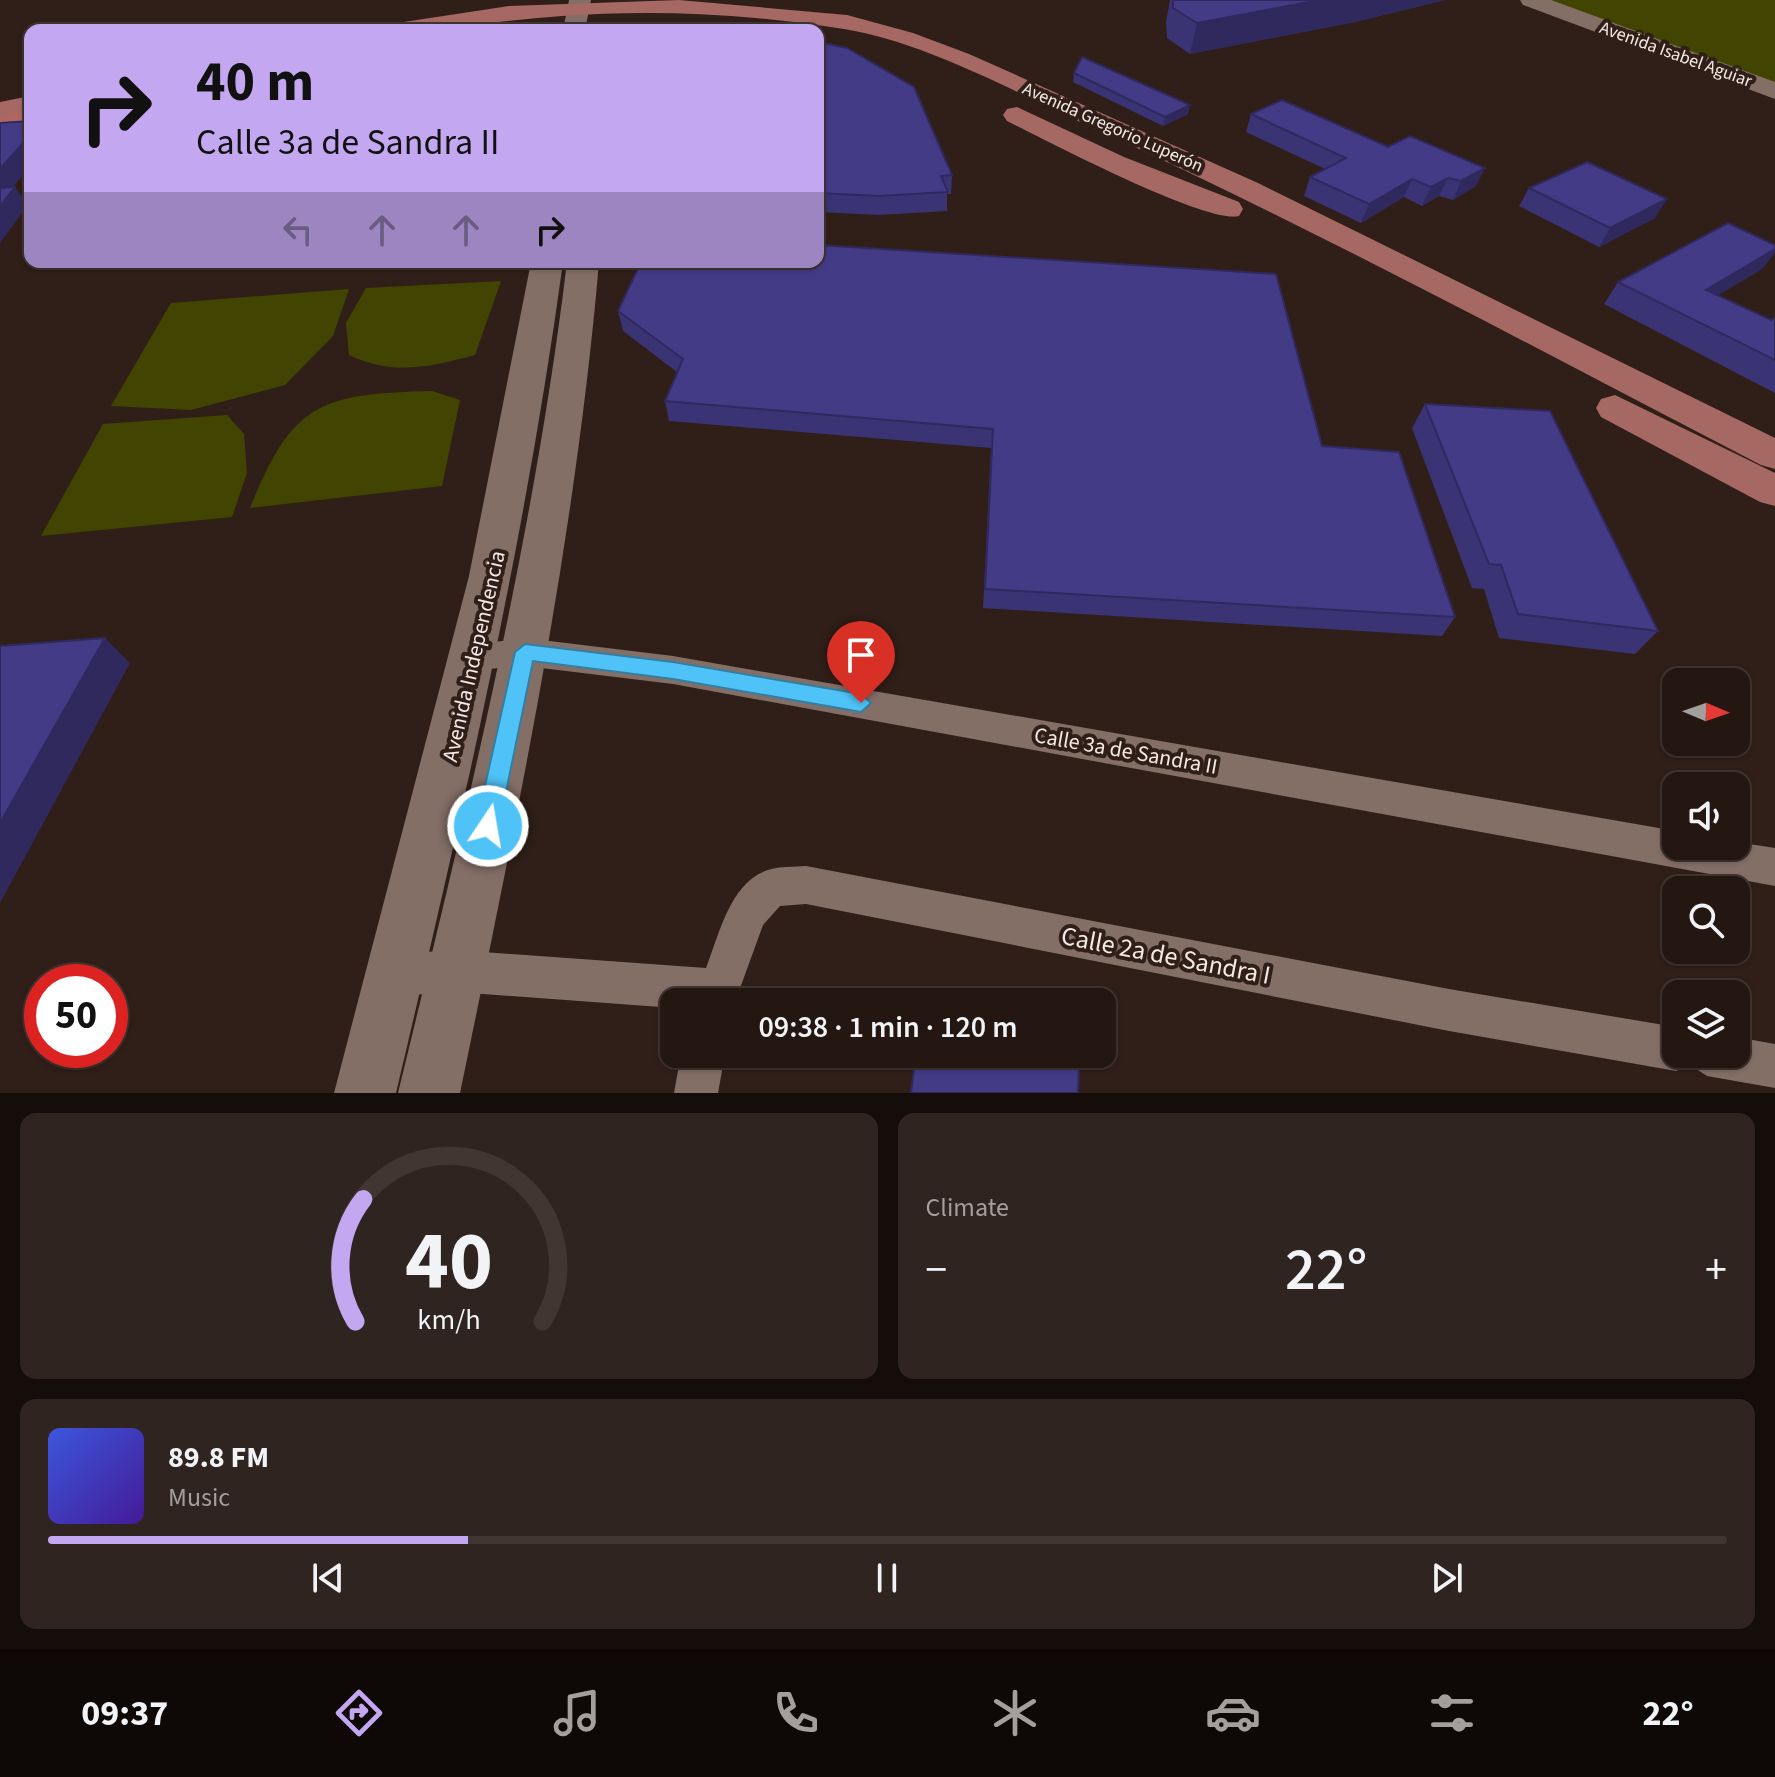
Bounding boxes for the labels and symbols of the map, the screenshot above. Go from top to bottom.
street label: Avenida Isabel Aguiar [1596,15,1756,94]
street label: Avenida Gregorio Luperón [1018,76,1207,179]
street label: Avenida Independencia [434,547,514,765]
pin [827,621,895,703]
north arrow [1662,668,1750,756]
street label: Calle 3a de Sandra II [1032,719,1220,783]
position arrow [446,784,530,868]
street label: Calle 2a de Sandra I [1058,917,1274,994]
speed limit sign: 50 [24,964,128,1068]

